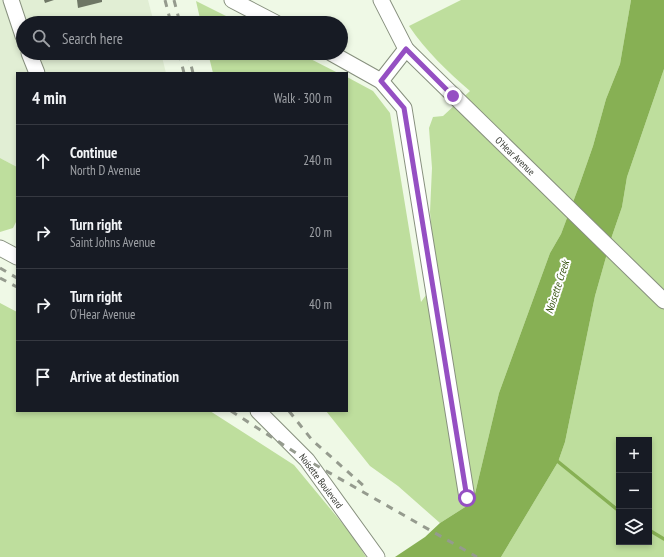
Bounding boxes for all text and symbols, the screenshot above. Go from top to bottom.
search box [16,16,348,60]
icon: search [30,27,52,49]
text: Search here [62,29,123,48]
text: 4 min [32,87,66,109]
route end [444,87,462,105]
text: Walk · 300 m [274,90,332,107]
street label: O'Hear Avenue [492,134,538,178]
text: Continue [70,143,117,162]
icon: ahead [32,150,54,172]
text: 240 m [303,152,332,169]
text: North D Avenue [70,162,141,179]
text: Turn right [70,215,122,234]
icon: right [32,222,54,244]
text: 20 m [309,224,332,241]
text: Saint Johns Avenue [70,234,155,251]
water label: Noisette Creek [542,257,573,315]
text: Turn right [70,287,122,306]
icon: right [32,294,54,316]
text: 40 m [309,296,332,313]
text: O'Hear Avenue [70,306,135,323]
icon: arrive [32,366,54,388]
text: Arrive at destination [70,367,179,386]
map controls [616,437,652,545]
button: + [616,437,652,473]
street label: Noisette Boulevard [296,451,346,511]
button: − [616,473,652,509]
route start [458,489,476,507]
button: layers [616,509,652,545]

